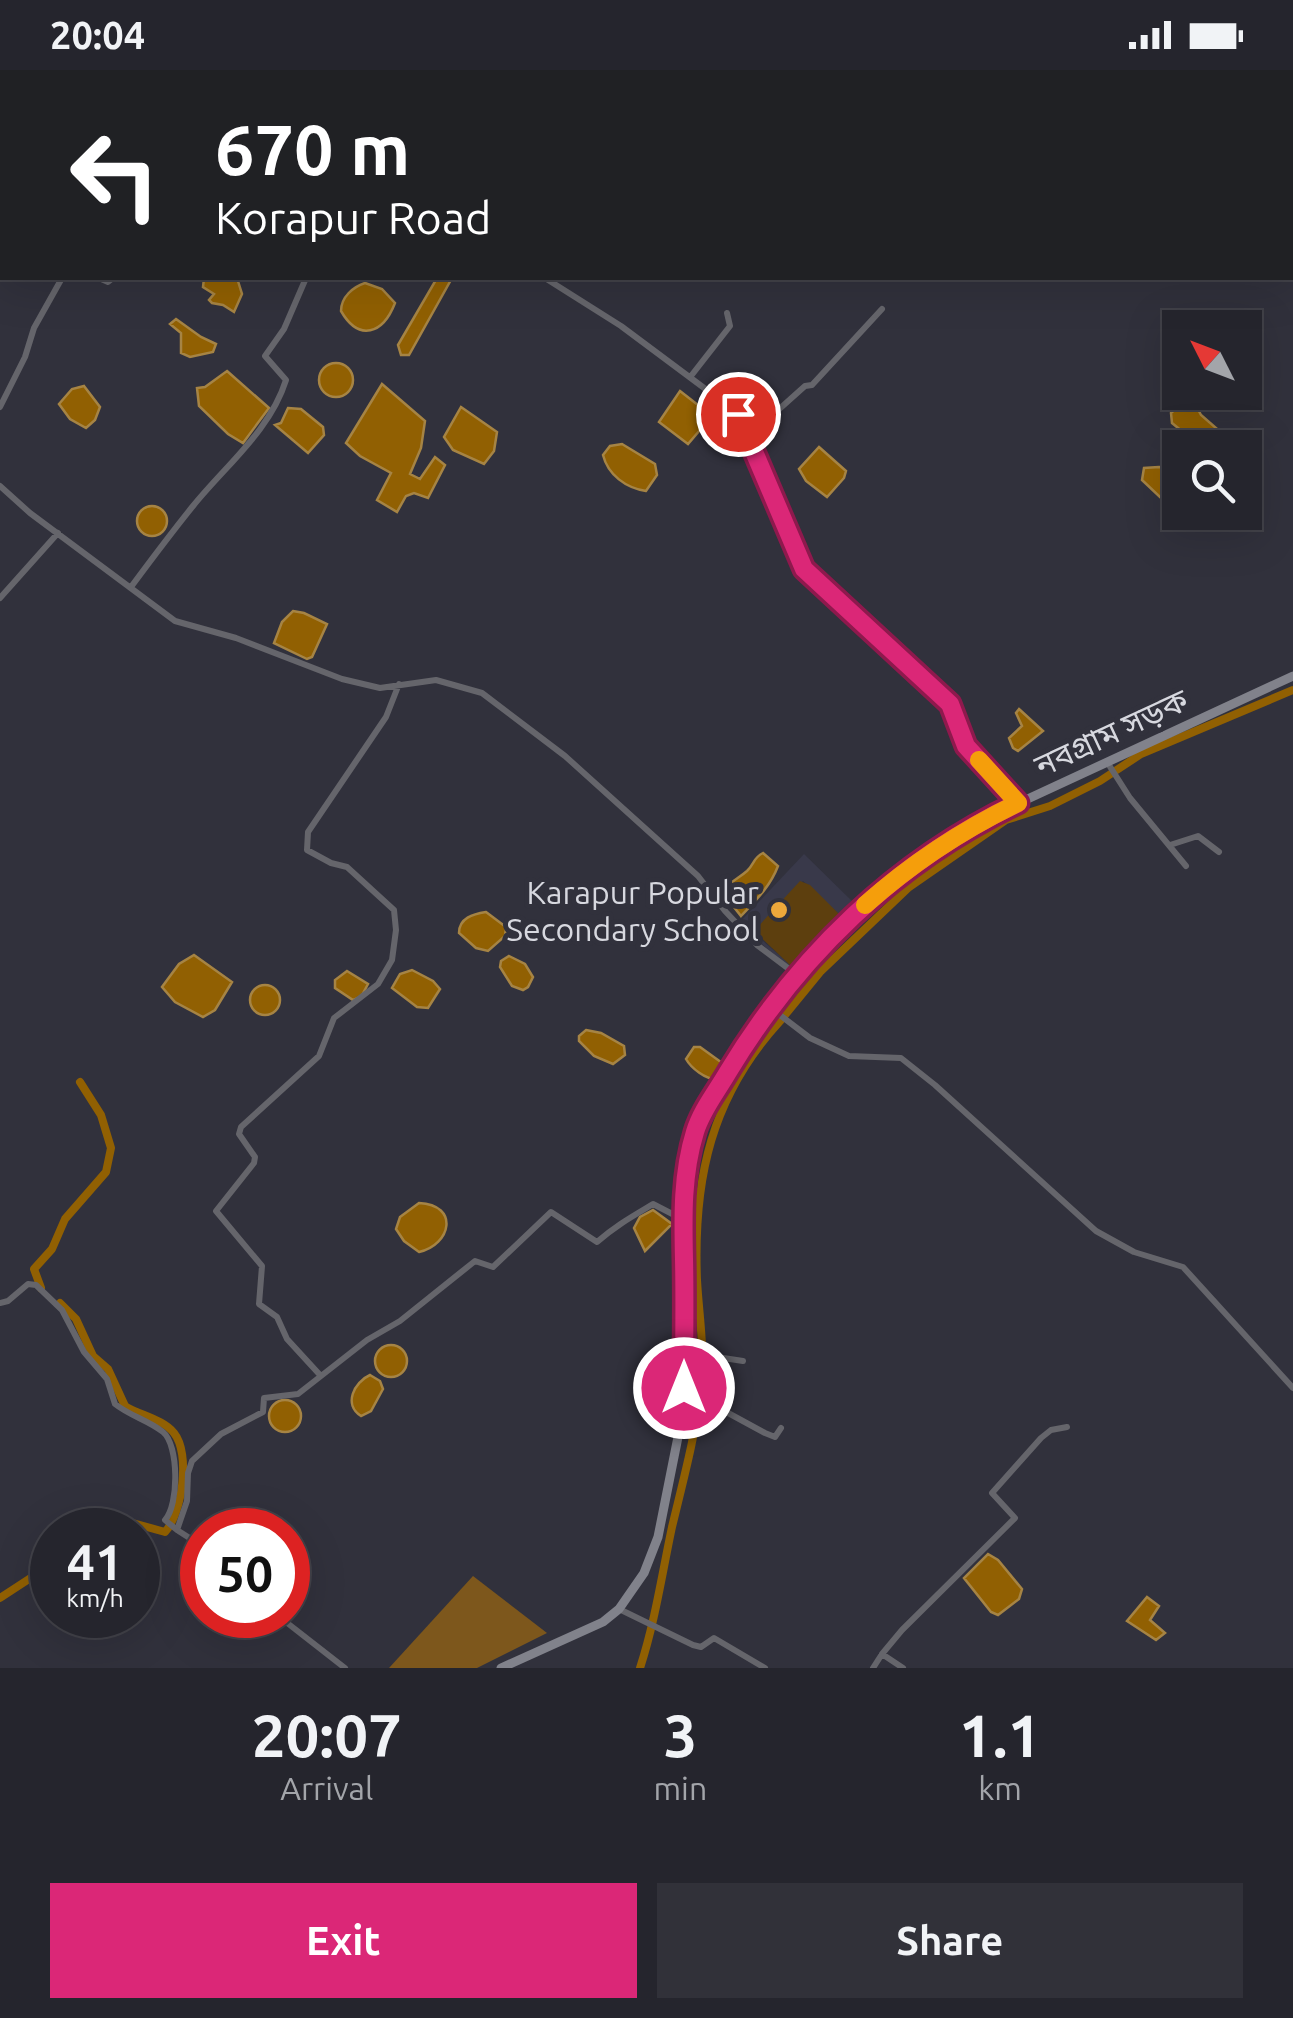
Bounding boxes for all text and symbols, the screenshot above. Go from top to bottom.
text: 20:04 [50,14,145,56]
icon: left [50,110,180,240]
text: 670 m [215,110,410,188]
text: Korapur Road [215,192,491,243]
north arrow [1162,310,1262,410]
map controls [1162,310,1262,530]
pin [696,372,781,457]
icon: arrive [711,387,766,442]
button: search [1162,430,1262,530]
street label: নবগ্রাম সড়ক [1028,680,1194,784]
place label: Karapur Popular Secondary School [506,874,759,947]
marker: Karapur Popular Secondary School [768,899,790,921]
position arrow [632,1336,736,1440]
speed limit sign: 50 [180,1508,310,1638]
text: 41 [67,1533,123,1589]
text: km/h [66,1584,124,1612]
text: 20:07 [252,1701,402,1768]
text: 3 [663,1701,697,1768]
text: 1.1 [959,1701,1041,1768]
text: Arrival [280,1770,373,1806]
text: min [654,1770,707,1806]
text: km [978,1770,1022,1806]
button: Exit [50,1883,637,1998]
button: Share [657,1883,1243,1998]

